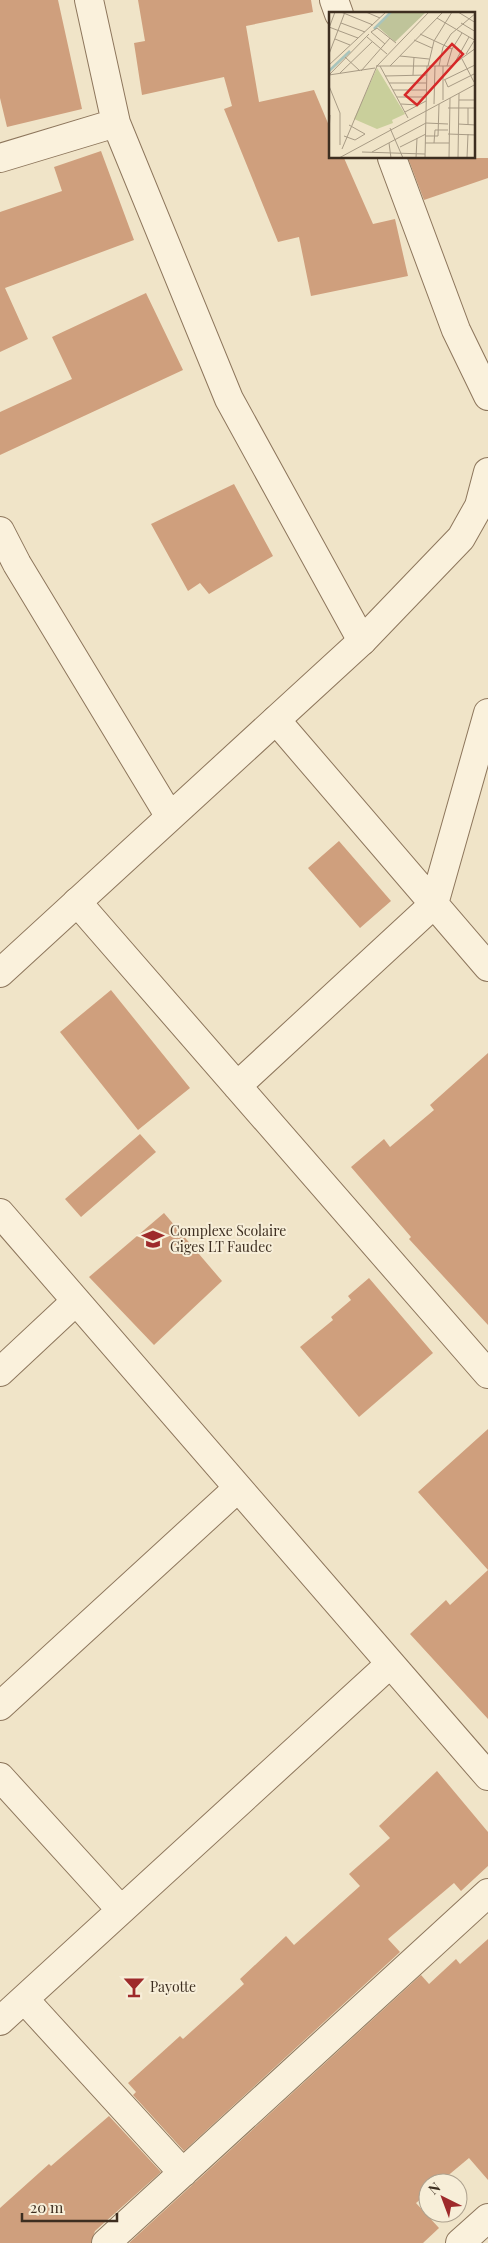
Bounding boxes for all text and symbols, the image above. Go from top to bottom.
inset map [329,12,476,159]
place label: Complexe Scolaire Giges LT Faudec [170,1221,286,1256]
school or university icon: Complexe Scolaire Giges LT Faudec [140,1226,166,1252]
bar icon: Payotte [121,1974,147,2000]
place label: Payotte [150,1977,196,1996]
north arrow [418,2173,468,2223]
text: N [424,2178,444,2198]
scale bar [22,2190,118,2222]
text: 20 m [30,2197,64,2217]

